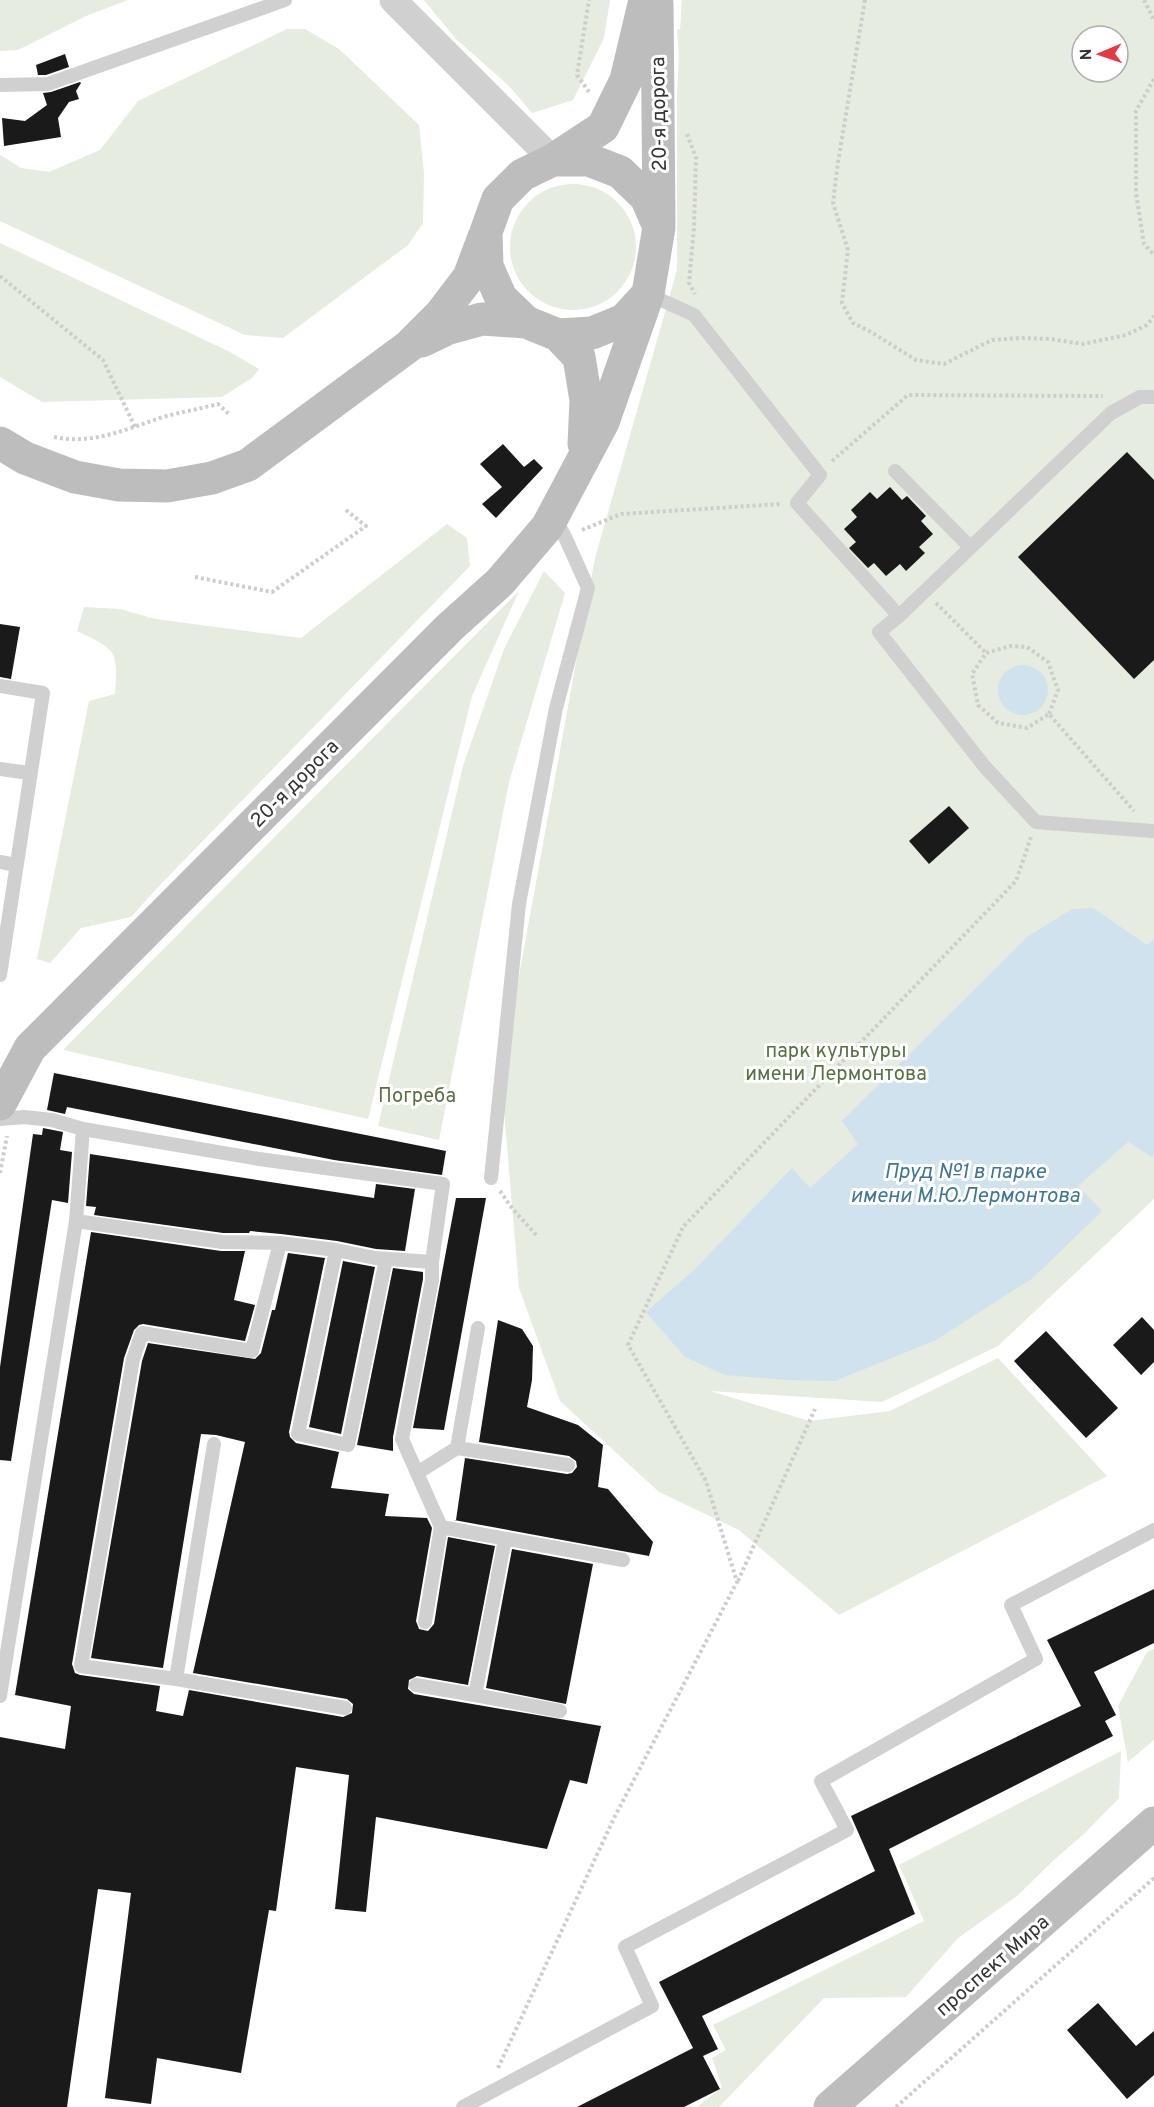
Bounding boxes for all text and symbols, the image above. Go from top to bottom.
north arrow [1070,24,1130,84]
text: N [1077,48,1097,61]
street label: 20-я дорога [646,56,674,172]
street label: 20-я дорога [246,735,345,834]
park label: парк культуры имени Лермонтова [745,1039,927,1088]
park label: Погреба [378,1084,456,1110]
water label: Пруд №1 в парке имени М.Ю.Лермонтова [850,1159,1080,1210]
street label: проспект Мира [931,1910,1055,2023]

